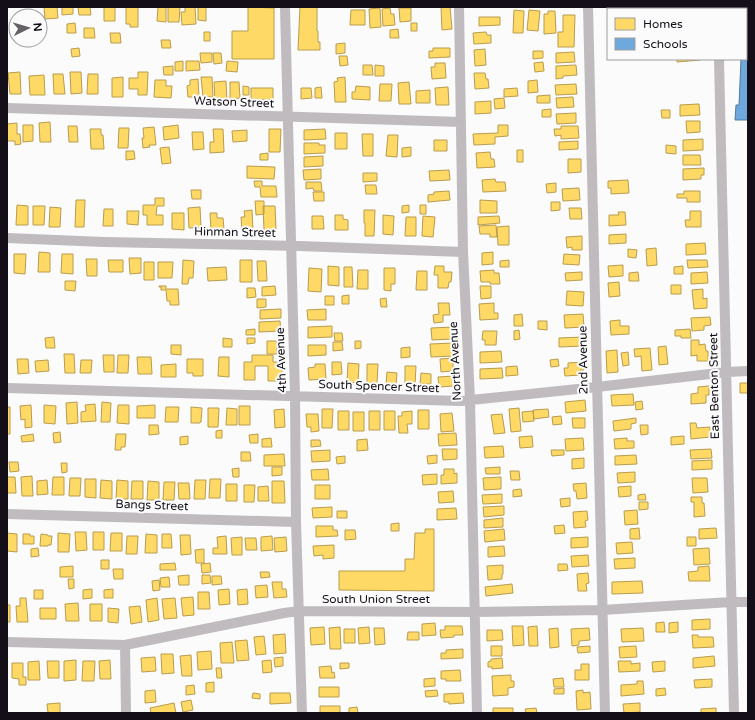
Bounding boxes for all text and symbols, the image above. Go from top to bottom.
north arrow [8,8,48,48]
legend [607,8,747,60]
text: Homes [643,17,683,31]
text: N [31,22,44,32]
text: Schools [643,37,688,51]
street label: Watson Street [193,94,275,110]
street label: Hinman Street [194,224,276,240]
street label: North Avenue [446,321,464,401]
street label: 2nd Avenue [575,325,591,394]
street label: 4th Avenue [273,327,289,393]
street label: East Benton Street [706,332,722,439]
street label: South Spencer Street [318,377,440,395]
street label: Bangs Street [115,497,189,513]
street label: South Union Street [322,592,431,606]

